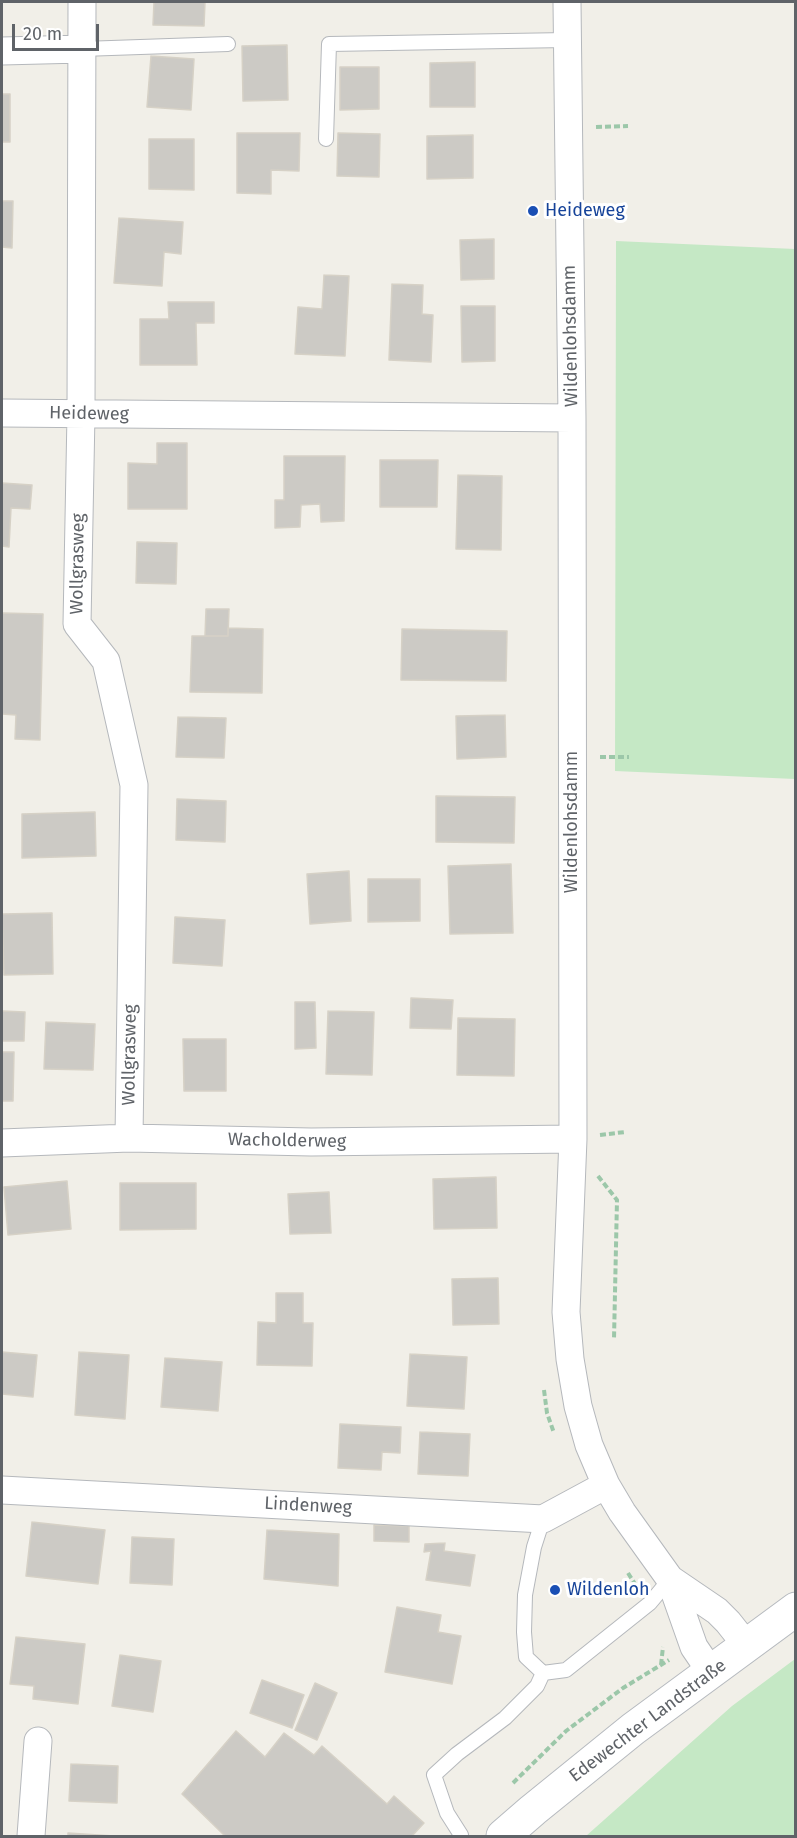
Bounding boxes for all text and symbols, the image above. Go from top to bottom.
scale bar [15,12,102,50]
text: 20 m [23,23,62,45]
place label: Heideweg [545,200,625,222]
marker: Heideweg [526,204,540,218]
street label: Wildenlohsdamm [559,265,583,407]
street label: Heideweg [49,403,129,425]
street label: Wollgrasweg [66,513,90,615]
street label: Wildenlohsdamm [561,751,583,893]
street label: Wollgrasweg [118,1004,142,1106]
street label: Wacholderweg [228,1129,346,1153]
street label: Lindenweg [264,1493,352,1519]
place label: Wildenloh [567,1579,649,1601]
marker: Wildenloh [548,1583,562,1597]
street label: Edewechter Landstraße [565,1655,731,1787]

